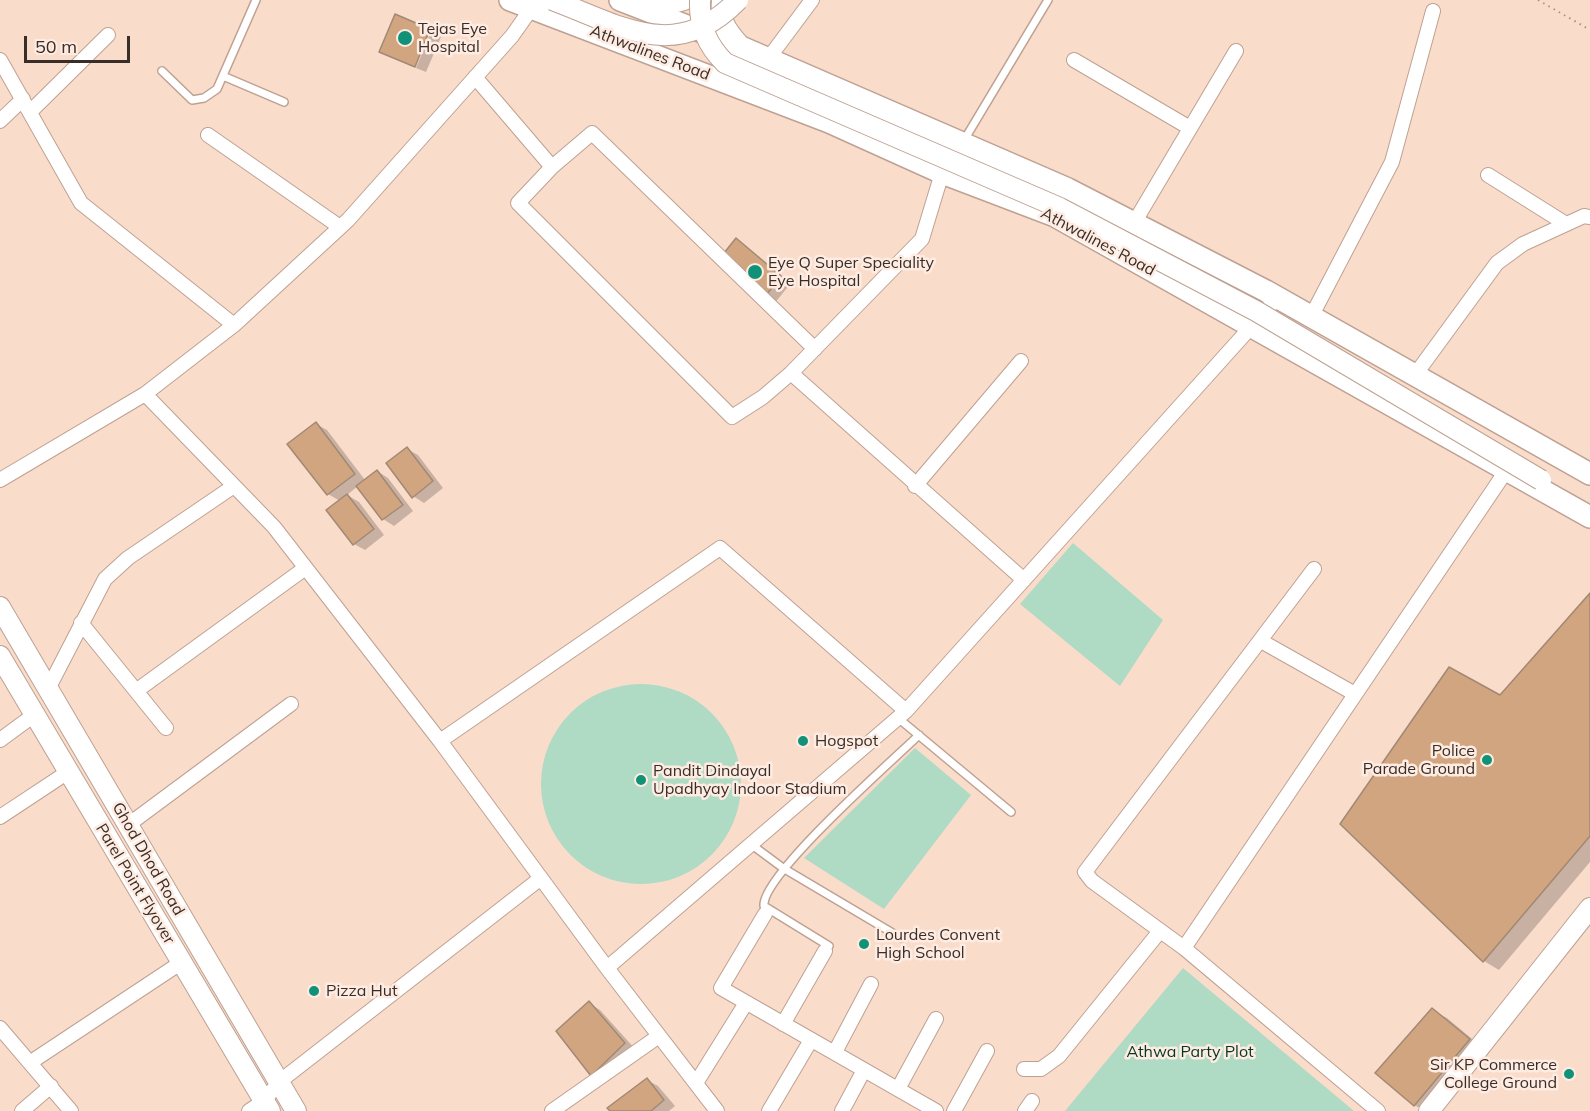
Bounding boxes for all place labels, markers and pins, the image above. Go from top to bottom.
place label: Tejas Eye Hospital [418,19,487,57]
marker: Tejas Eye Hospital [396,29,414,47]
place label: Eye Q Super Speciality Eye Hospital [768,253,934,291]
marker: Eye Q Super Speciality Eye Hospital [746,263,764,281]
place label: Hogspot [815,731,878,751]
marker: Hogspot [796,734,810,748]
place label: Police Parade Ground [1363,741,1475,779]
marker: Police Parade Ground [1480,753,1494,767]
place label: Pandit Dindayal Upadhyay Indoor Stadium [653,761,847,799]
marker: Pandit Dindayal Upadhyay Indoor Stadium [634,773,648,787]
place label: Lourdes Convent High School [876,925,1000,963]
marker: Lourdes Convent High School [857,937,871,951]
place label: Pizza Hut [326,981,398,1001]
marker: Pizza Hut [307,984,321,998]
place label: Sir KP Commerce College Ground [1430,1055,1557,1093]
marker: Sir KP Commerce College Ground [1562,1067,1576,1081]

